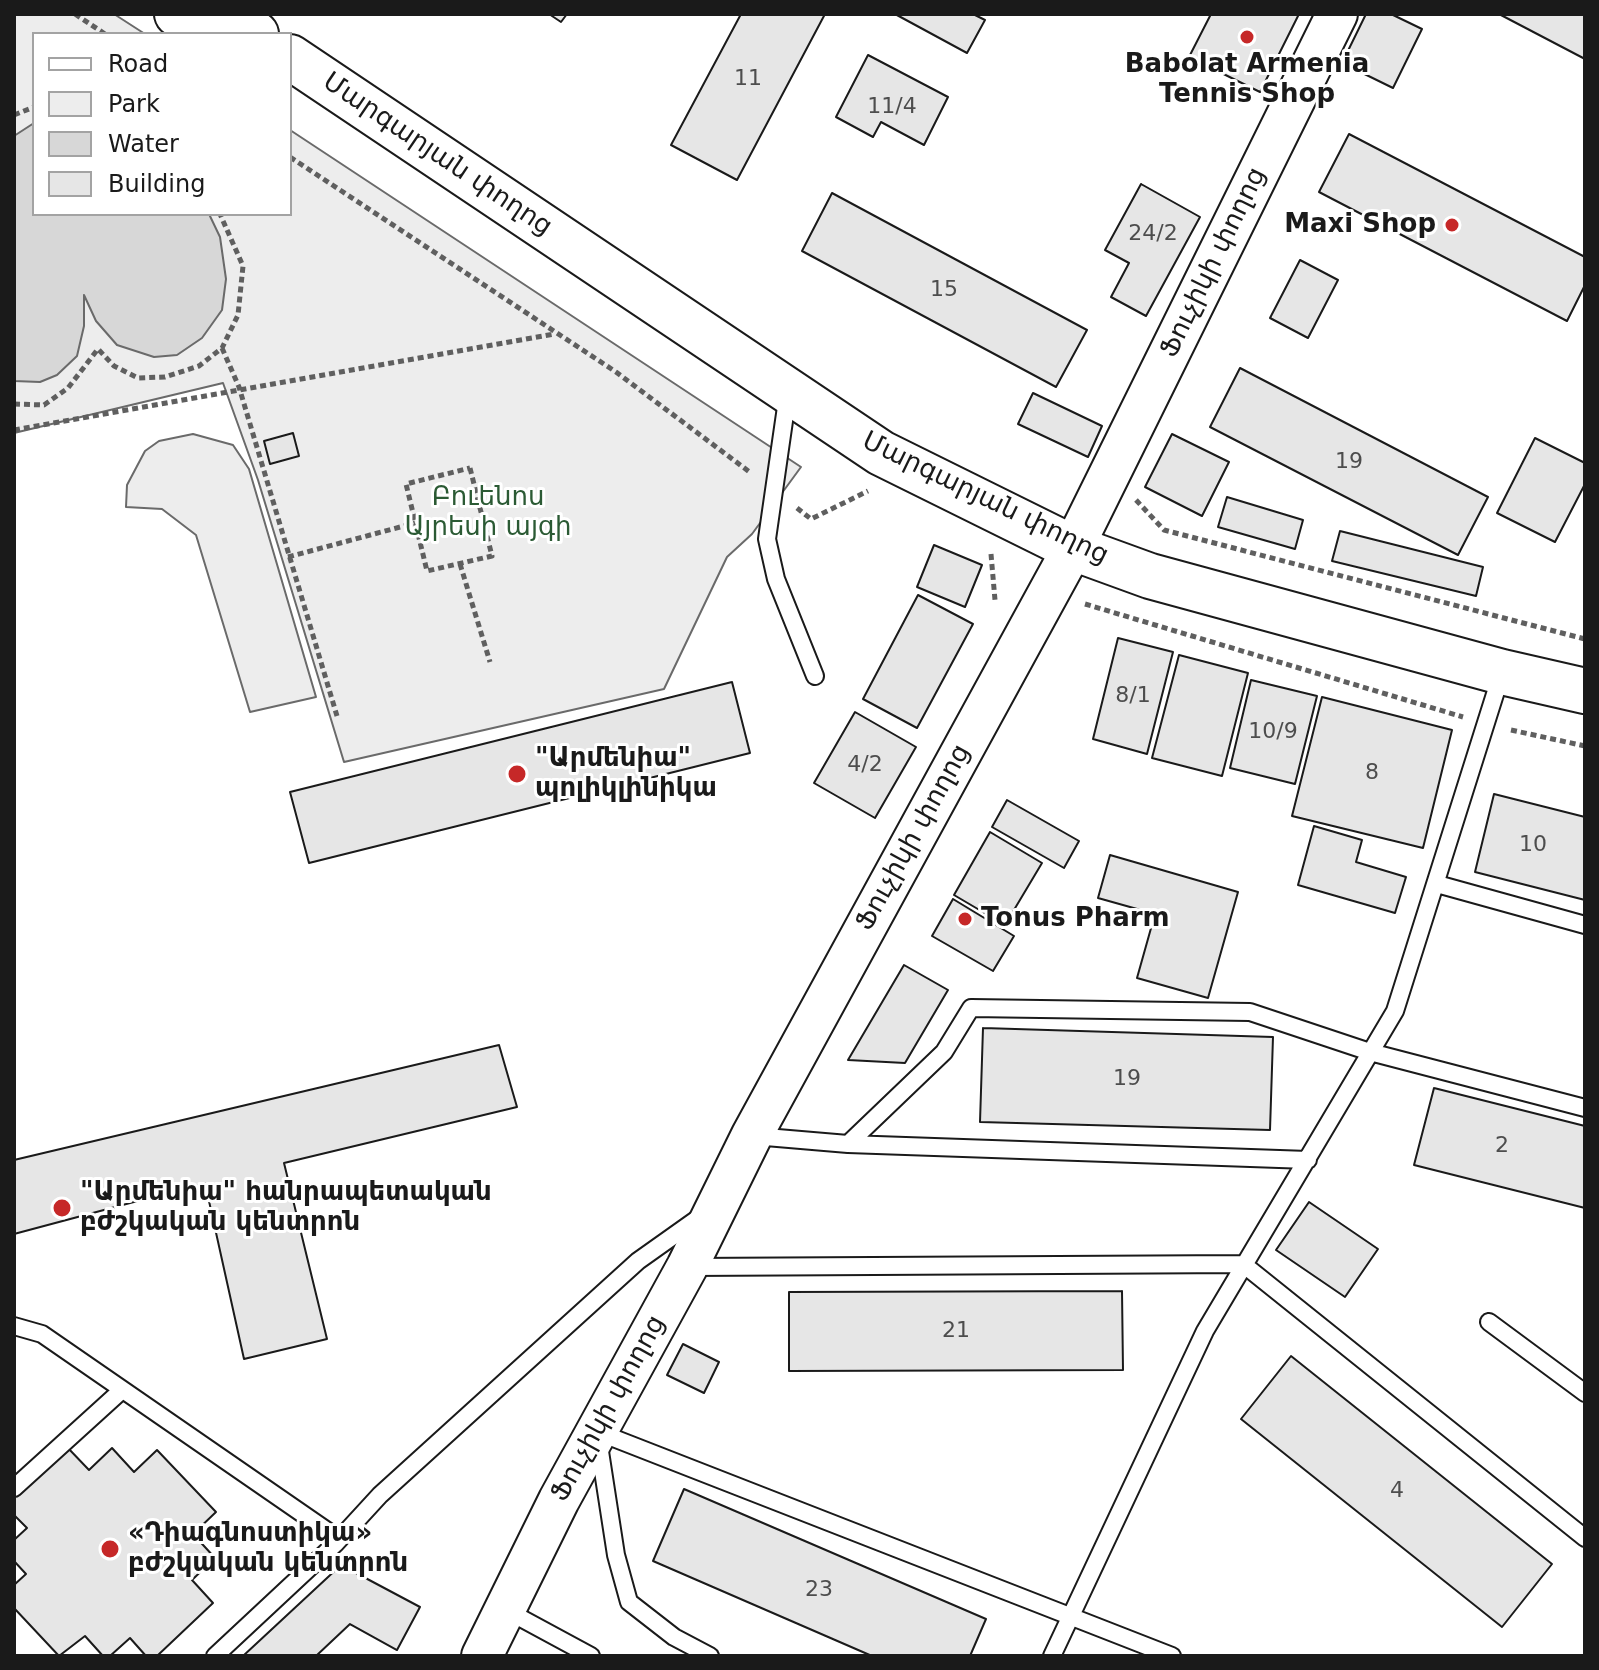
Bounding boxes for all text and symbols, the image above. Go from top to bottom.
marker: Babolat Armenia Tennis Shop [1238,28,1256,46]
legend [32,32,292,216]
place label: Babolat Armenia Tennis Shop [1125,49,1369,110]
text: Road [108,50,168,78]
house number: 11 [734,66,762,92]
street label: Մարգարյան փողոց [317,67,557,243]
text: Park [108,90,160,118]
house number: 11/4 [867,94,917,120]
text: Water [108,130,179,158]
street label: Ֆուչիկի փողոց [1154,163,1274,363]
text: Building [108,170,205,198]
place label: Maxi Shop [1284,209,1436,241]
marker: Maxi Shop [1443,216,1461,234]
house number: 24/2 [1128,221,1178,247]
house number: 15 [930,277,958,303]
street label: Մարգարյան փողոց [857,426,1113,572]
house number: 19 [1335,449,1363,475]
park label: Բուենոս Այրեսի այգի [404,482,572,544]
house number: 8/1 [1115,683,1151,709]
house number: 10/9 [1248,719,1298,745]
street label: Ֆուչիկի փողոց [850,740,978,936]
place label: "Արմենիա" պոլիկլինիկա [535,743,717,804]
house number: 4/2 [847,752,883,778]
house number: 8 [1365,760,1379,786]
marker: "Արմենիա" պոլիկլինիկա [506,763,528,785]
house number: 10 [1519,832,1547,858]
place label: Tonus Pharm [981,903,1170,935]
marker: Tonus Pharm [956,910,974,928]
house number: 19 [1113,1066,1141,1092]
house number: 2 [1495,1133,1509,1159]
place label: "Արմենիա" հանրապետական բժշկական կենտրոն [80,1177,492,1238]
marker: "Արմենիա" հանրապետական բժշկական կենտրոն [51,1197,73,1219]
street label: Ֆուչիկի փողոց [545,1311,673,1507]
house number: 21 [942,1318,970,1344]
house number: 4 [1390,1478,1404,1504]
place label: «Դիագնոստիկա» բժշկական կենտրոն [128,1518,408,1580]
marker: «Դիագնոստիկա» բժշկական կենտրոն [99,1538,121,1560]
house number: 23 [805,1577,833,1603]

